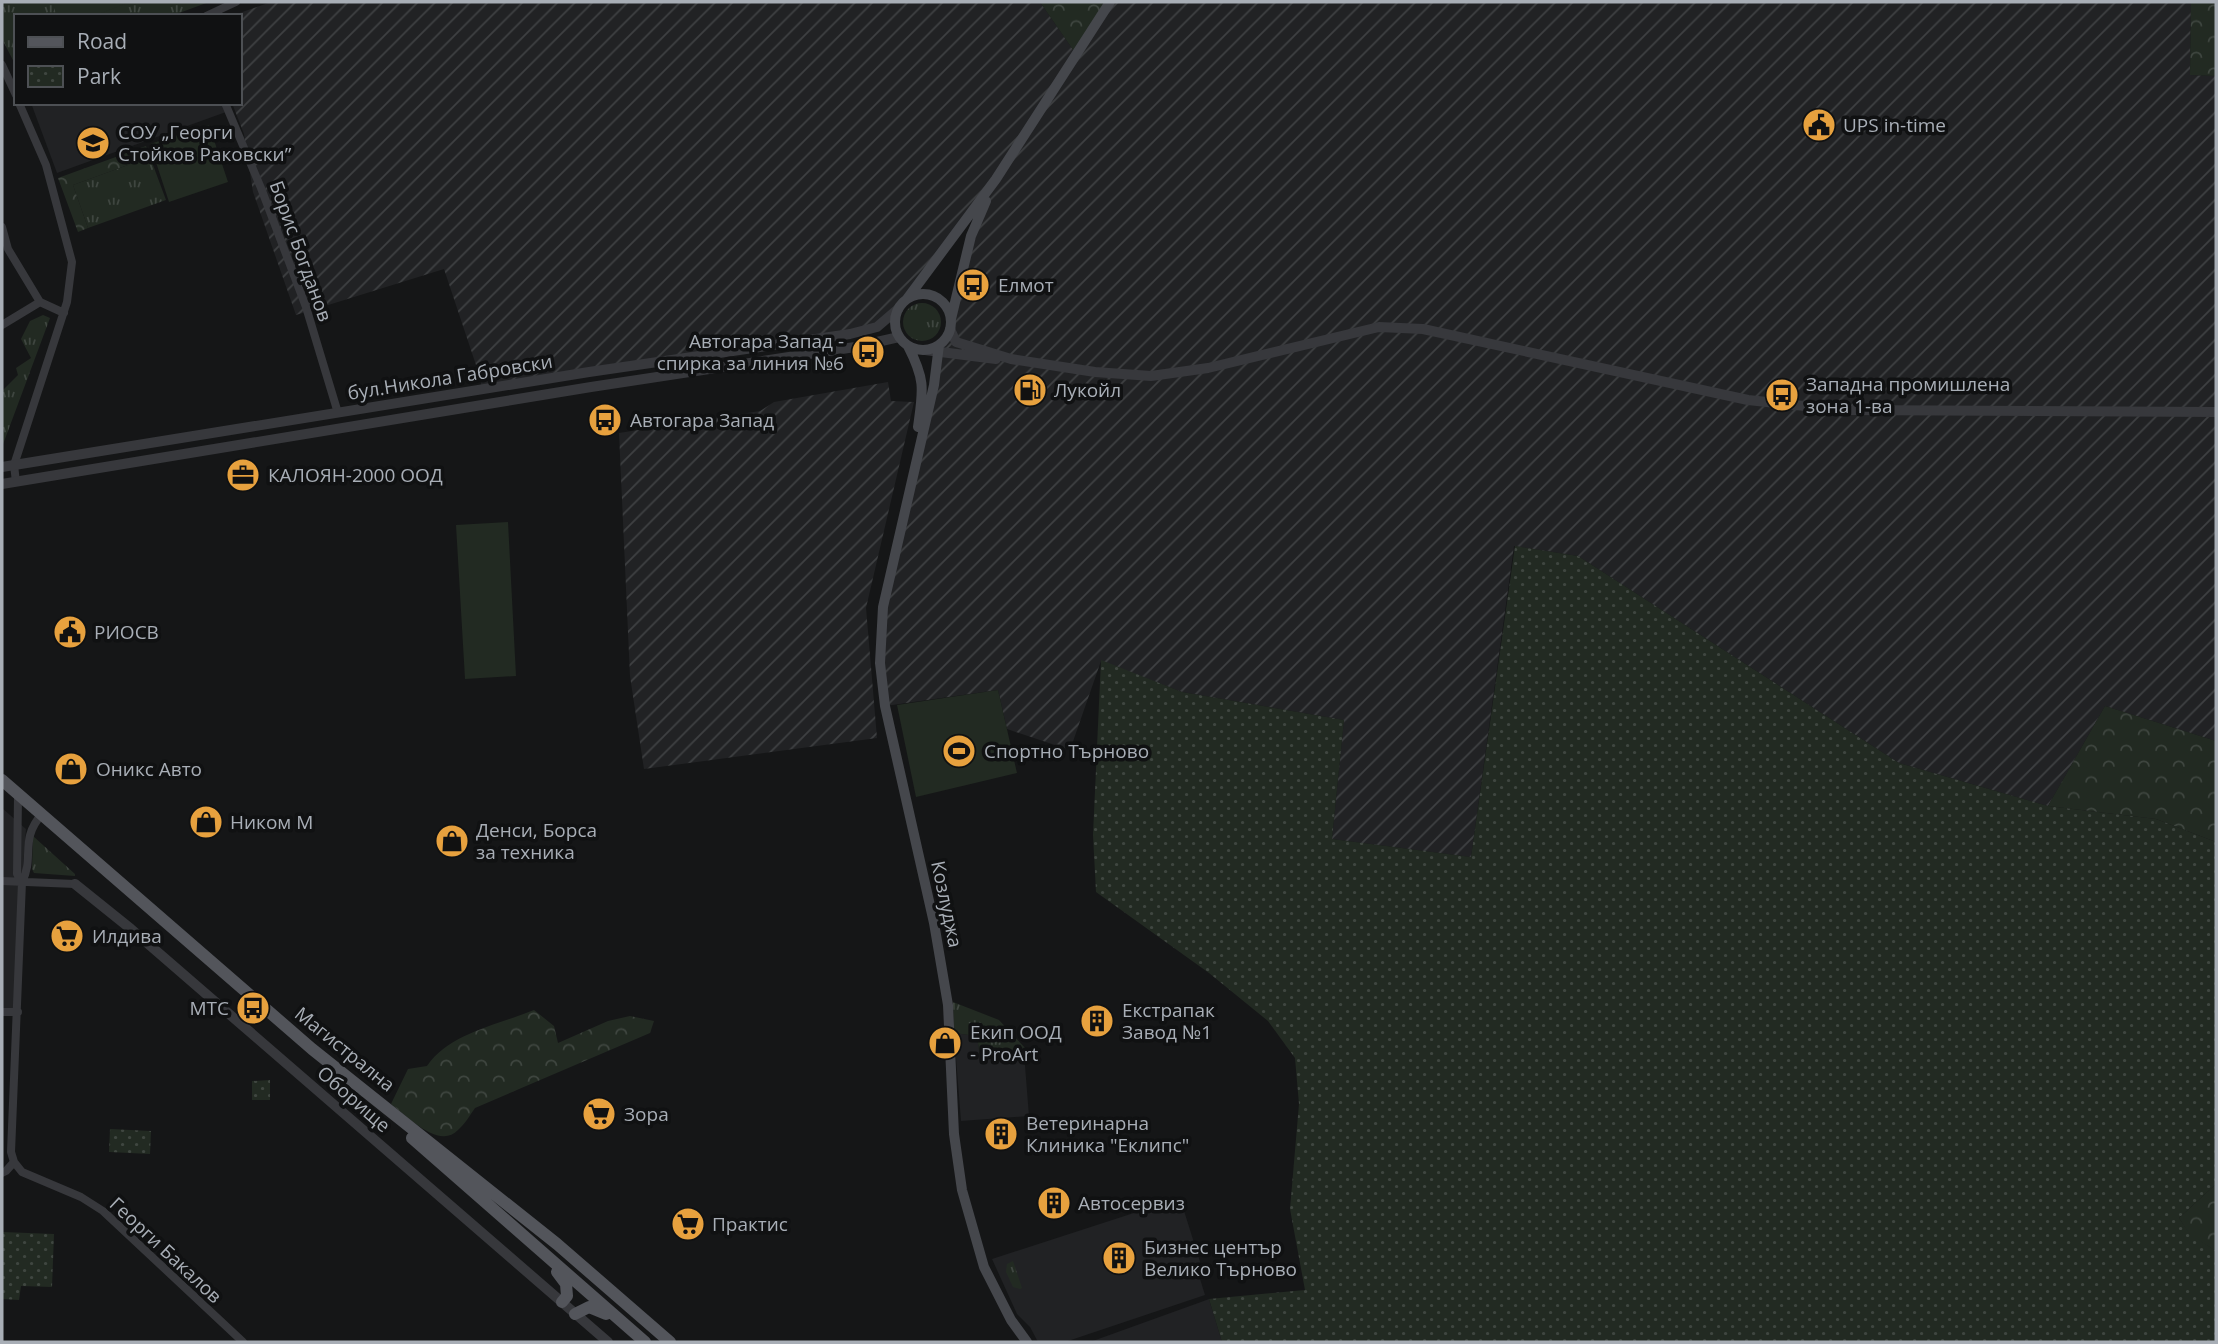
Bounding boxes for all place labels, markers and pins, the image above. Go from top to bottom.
public building icon: UPS in-time [1800,106,1838,144]
place label: UPS in-time [1843,112,1946,138]
place label: СОУ „Георги Стойков Раковски” [118,119,292,167]
school or university icon: СОУ „Георги Стойков Раковски” [74,124,112,162]
bus stop icon: Елмот [954,266,992,304]
place label: Елмот [998,272,1054,298]
place label: Автогара Запад - спирка за линия №6 [657,328,844,376]
bus stop icon: Автогара Запад - спирка за линия №6 [849,333,887,371]
fuel station icon: Лукойл [1011,371,1049,409]
place label: Западна промишлена зона 1-ва [1806,371,2010,419]
bus stop icon: Западна промишлена зона 1-ва [1763,376,1801,414]
place label: Лукойл [1054,377,1121,403]
bus stop icon: Автогара Запад [586,401,624,439]
place label: Автогара Запад [630,407,774,433]
office icon: КАЛОЯН-2000 ООД [224,456,262,494]
place label: КАЛОЯН-2000 ООД [268,462,443,488]
public building icon: РИОСВ [51,613,89,651]
place label: РИОСВ [94,619,159,645]
sports icon: Спортно Търново [940,732,978,770]
place label: Спортно Търново [984,738,1149,764]
shop icon: Оникс Авто [52,750,90,788]
place label: Оникс Авто [96,756,202,782]
shop icon: Ником М [187,803,225,841]
place label: Ником М [230,809,313,835]
place label: Денси, Борса за техника [476,817,597,865]
shop icon: Денси, Борса за техника [433,822,471,860]
supermarket icon: Илдива [48,917,86,955]
place label: Илдива [92,923,162,949]
bus stop icon: МТС [234,989,272,1027]
place label: МТС [189,995,229,1021]
place label: Екстрапак Завод №1 [1122,997,1215,1045]
building icon: Екстрапак Завод №1 [1078,1002,1116,1040]
place label: Екип ООД - ProArt [970,1019,1062,1067]
shop icon: Екип ООД - ProArt [926,1024,964,1062]
supermarket icon: Зора [580,1095,618,1133]
place label: Зора [624,1101,669,1127]
place label: Ветеринарна Клиника "Еклипс" [1026,1110,1189,1158]
building icon: Ветеринарна Клиника "Еклипс" [982,1115,1020,1153]
building icon: Автосервиз [1035,1184,1073,1222]
place label: Автосервиз [1078,1190,1185,1216]
supermarket icon: Практис [669,1205,707,1243]
place label: Практис [712,1211,788,1237]
place label: Бизнес център Велико Търново [1144,1234,1297,1282]
building icon: Бизнес център Велико Търново [1100,1239,1138,1277]

